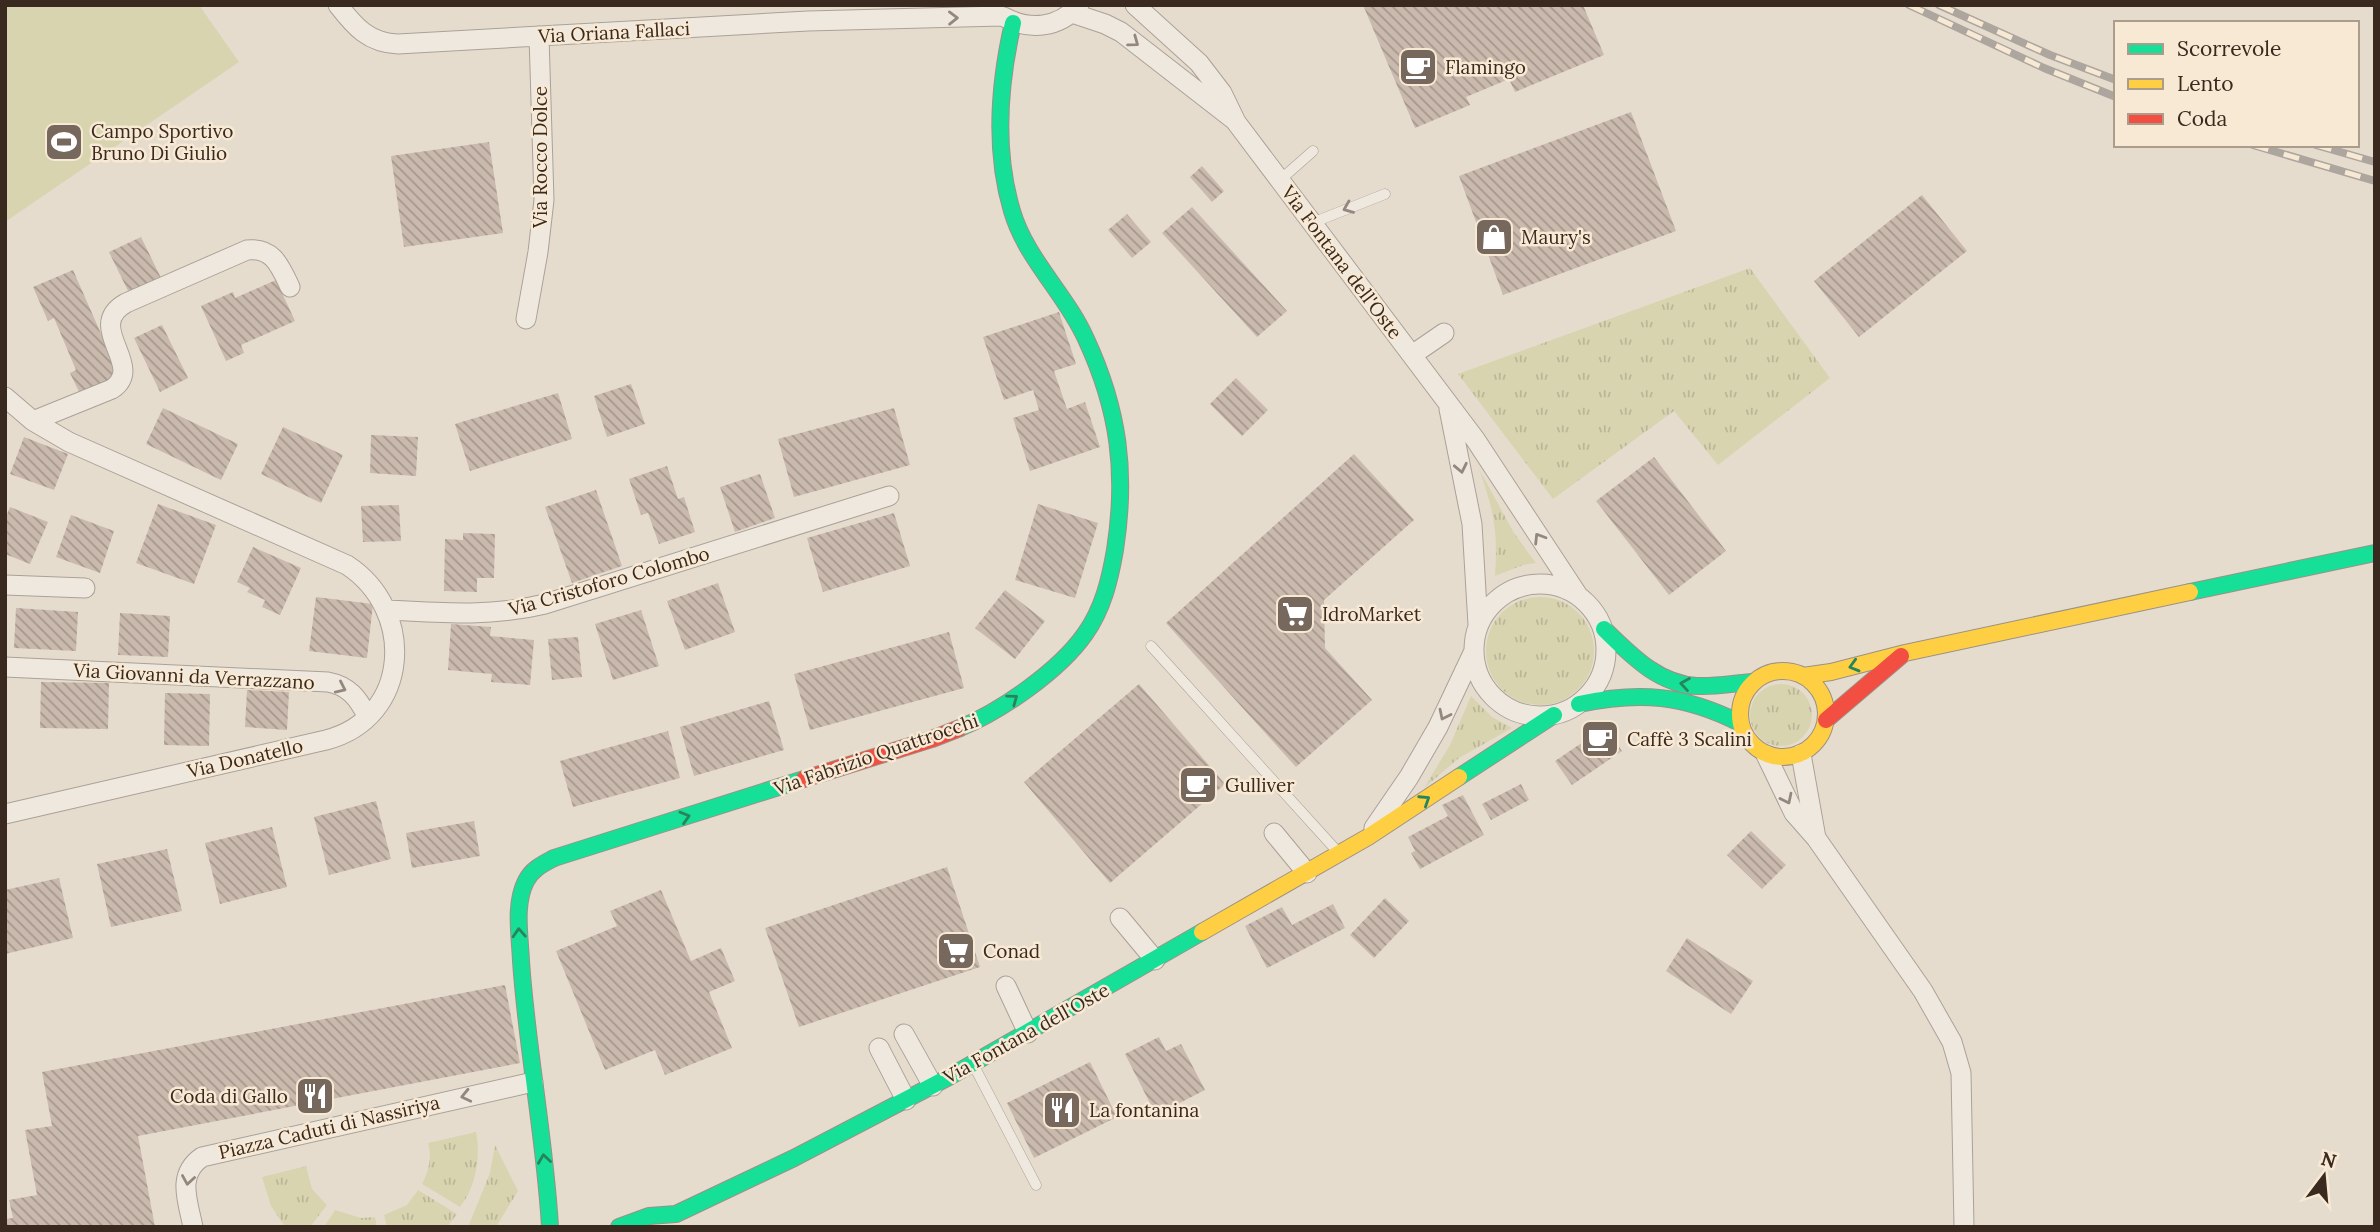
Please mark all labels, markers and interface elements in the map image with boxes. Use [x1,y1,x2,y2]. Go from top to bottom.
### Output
one-way arrow [947,11,958,26]
street label: Via Oriana Fallaci [536,16,691,48]
legend [2114,21,2359,147]
one-way arrow [1126,34,1139,46]
text: Scorrevole [2177,35,2281,62]
cafe icon: Flamingo [1397,46,1439,88]
place label: Flamingo [1445,55,1526,79]
text: Lento [2177,70,2234,97]
street label: Via Rocco Dolce [528,86,552,229]
text: Coda [2177,105,2228,132]
place label: Campo Sportivo Bruno Di Giulio [91,119,233,165]
sports icon: Campo Sportivo Bruno Di Giulio [43,121,85,163]
street label: Via Fontana dell'Oste [1276,180,1408,343]
one-way arrow [1343,200,1355,214]
shop icon: Maury's [1473,216,1515,258]
place label: Maury's [1521,225,1591,249]
one-way arrow [1453,462,1468,474]
one-way arrow [1534,532,1547,545]
street label: Via Cristoforo Colombo [505,541,712,621]
supermarket icon: IdroMarket [1274,593,1316,635]
place label: IdroMarket [1322,602,1422,626]
one-way arrow [1849,657,1861,672]
street label: Via Giovanni da Verrazzano [72,658,315,694]
one-way arrow [1679,677,1691,692]
one-way arrow [334,680,346,694]
one-way arrow [1005,695,1018,707]
street label: Via Fabrizio Quattrocchi [770,708,981,801]
one-way arrow [1439,708,1453,720]
cafe icon: Caffè 3 Scalini [1579,718,1621,760]
place label: Caffè 3 Scalini [1627,727,1752,751]
street label: Via Donatello [184,733,305,783]
cafe icon: Gulliver [1177,764,1219,806]
place label: Gulliver [1225,773,1295,797]
one-way arrow [1779,792,1793,804]
one-way arrow [1418,795,1431,808]
one-way arrow [679,810,691,825]
one-way arrow [512,927,527,938]
supermarket icon: Conad [935,930,977,972]
place label: Conad [983,939,1040,963]
street label: Via Fontana dell'Oste [938,977,1113,1089]
restaurant icon: Coda di Gallo [294,1075,336,1117]
place label: Coda di Gallo [170,1084,288,1108]
one-way arrow [460,1088,472,1103]
restaurant icon: La fontanina [1041,1089,1083,1131]
street label: Piazza Caduti di Nassiriya [216,1090,442,1164]
place label: La fontanina [1089,1098,1200,1122]
north arrow [2289,1141,2359,1211]
text: N [2318,1146,2339,1173]
one-way arrow [536,1153,551,1165]
one-way arrow [180,1174,195,1186]

